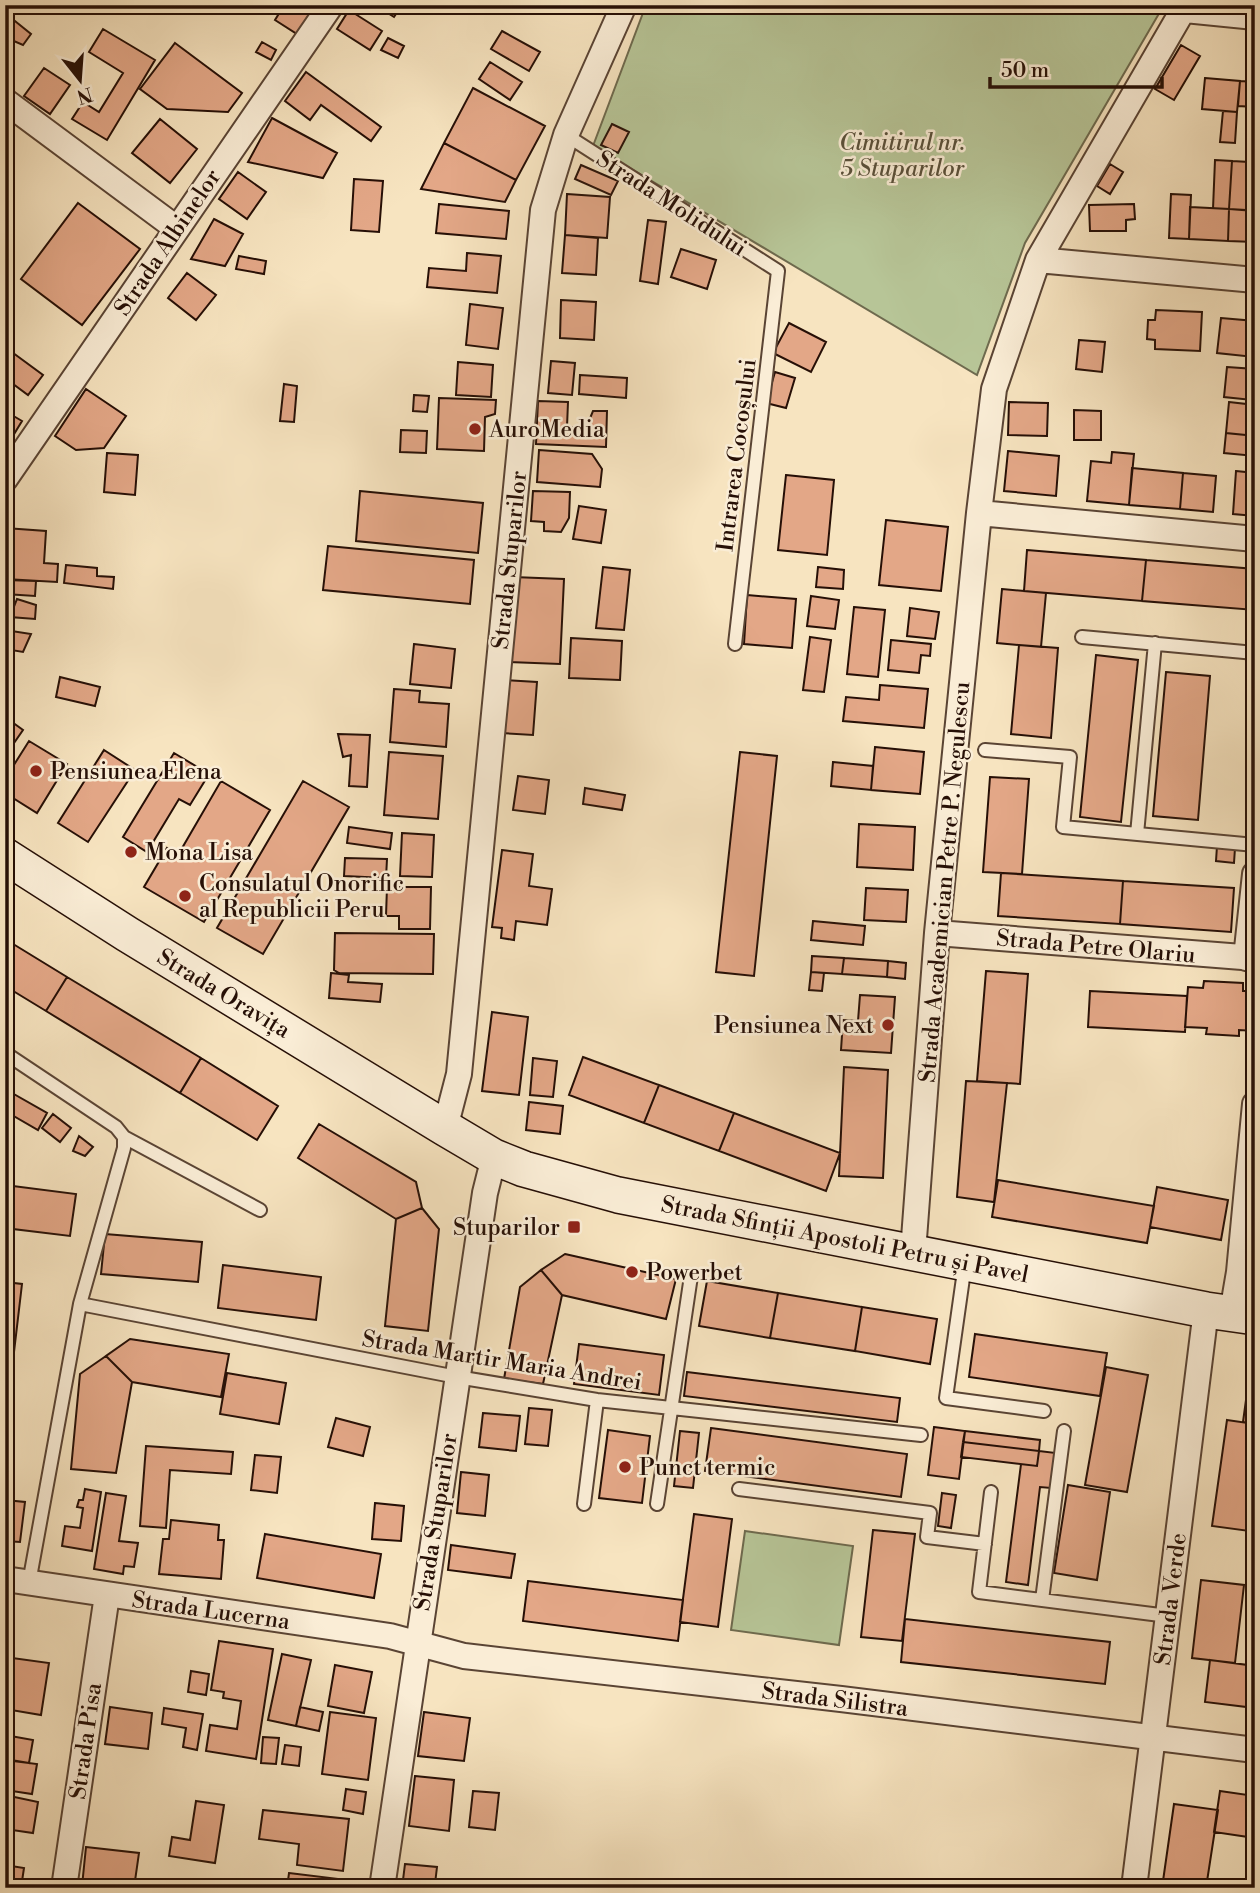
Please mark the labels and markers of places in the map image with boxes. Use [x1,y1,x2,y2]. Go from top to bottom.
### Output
place label: AuroMedia [488,416,605,444]
marker: AuroMedia [467,421,483,437]
place label: Pensiunea Elena [50,758,222,786]
marker: Pensiunea Elena [28,763,44,779]
place label: Mona Lisa [145,839,253,867]
marker: Mona Lisa [123,844,139,860]
place label: Consulatul Onorific al Republicii Peru [199,870,404,924]
marker: Consulatul Onorific al Republicii Peru [177,888,193,904]
place label: Pensiunea Next [714,1012,874,1040]
marker: Pensiunea Next [880,1017,896,1033]
place label: Stuparilor [453,1214,560,1242]
marker: Stuparilor [566,1219,582,1235]
place label: Powerbet [646,1259,743,1287]
marker: Powerbet [624,1264,640,1280]
place label: Punct termic [639,1454,776,1482]
marker: Punct termic [617,1459,633,1475]

